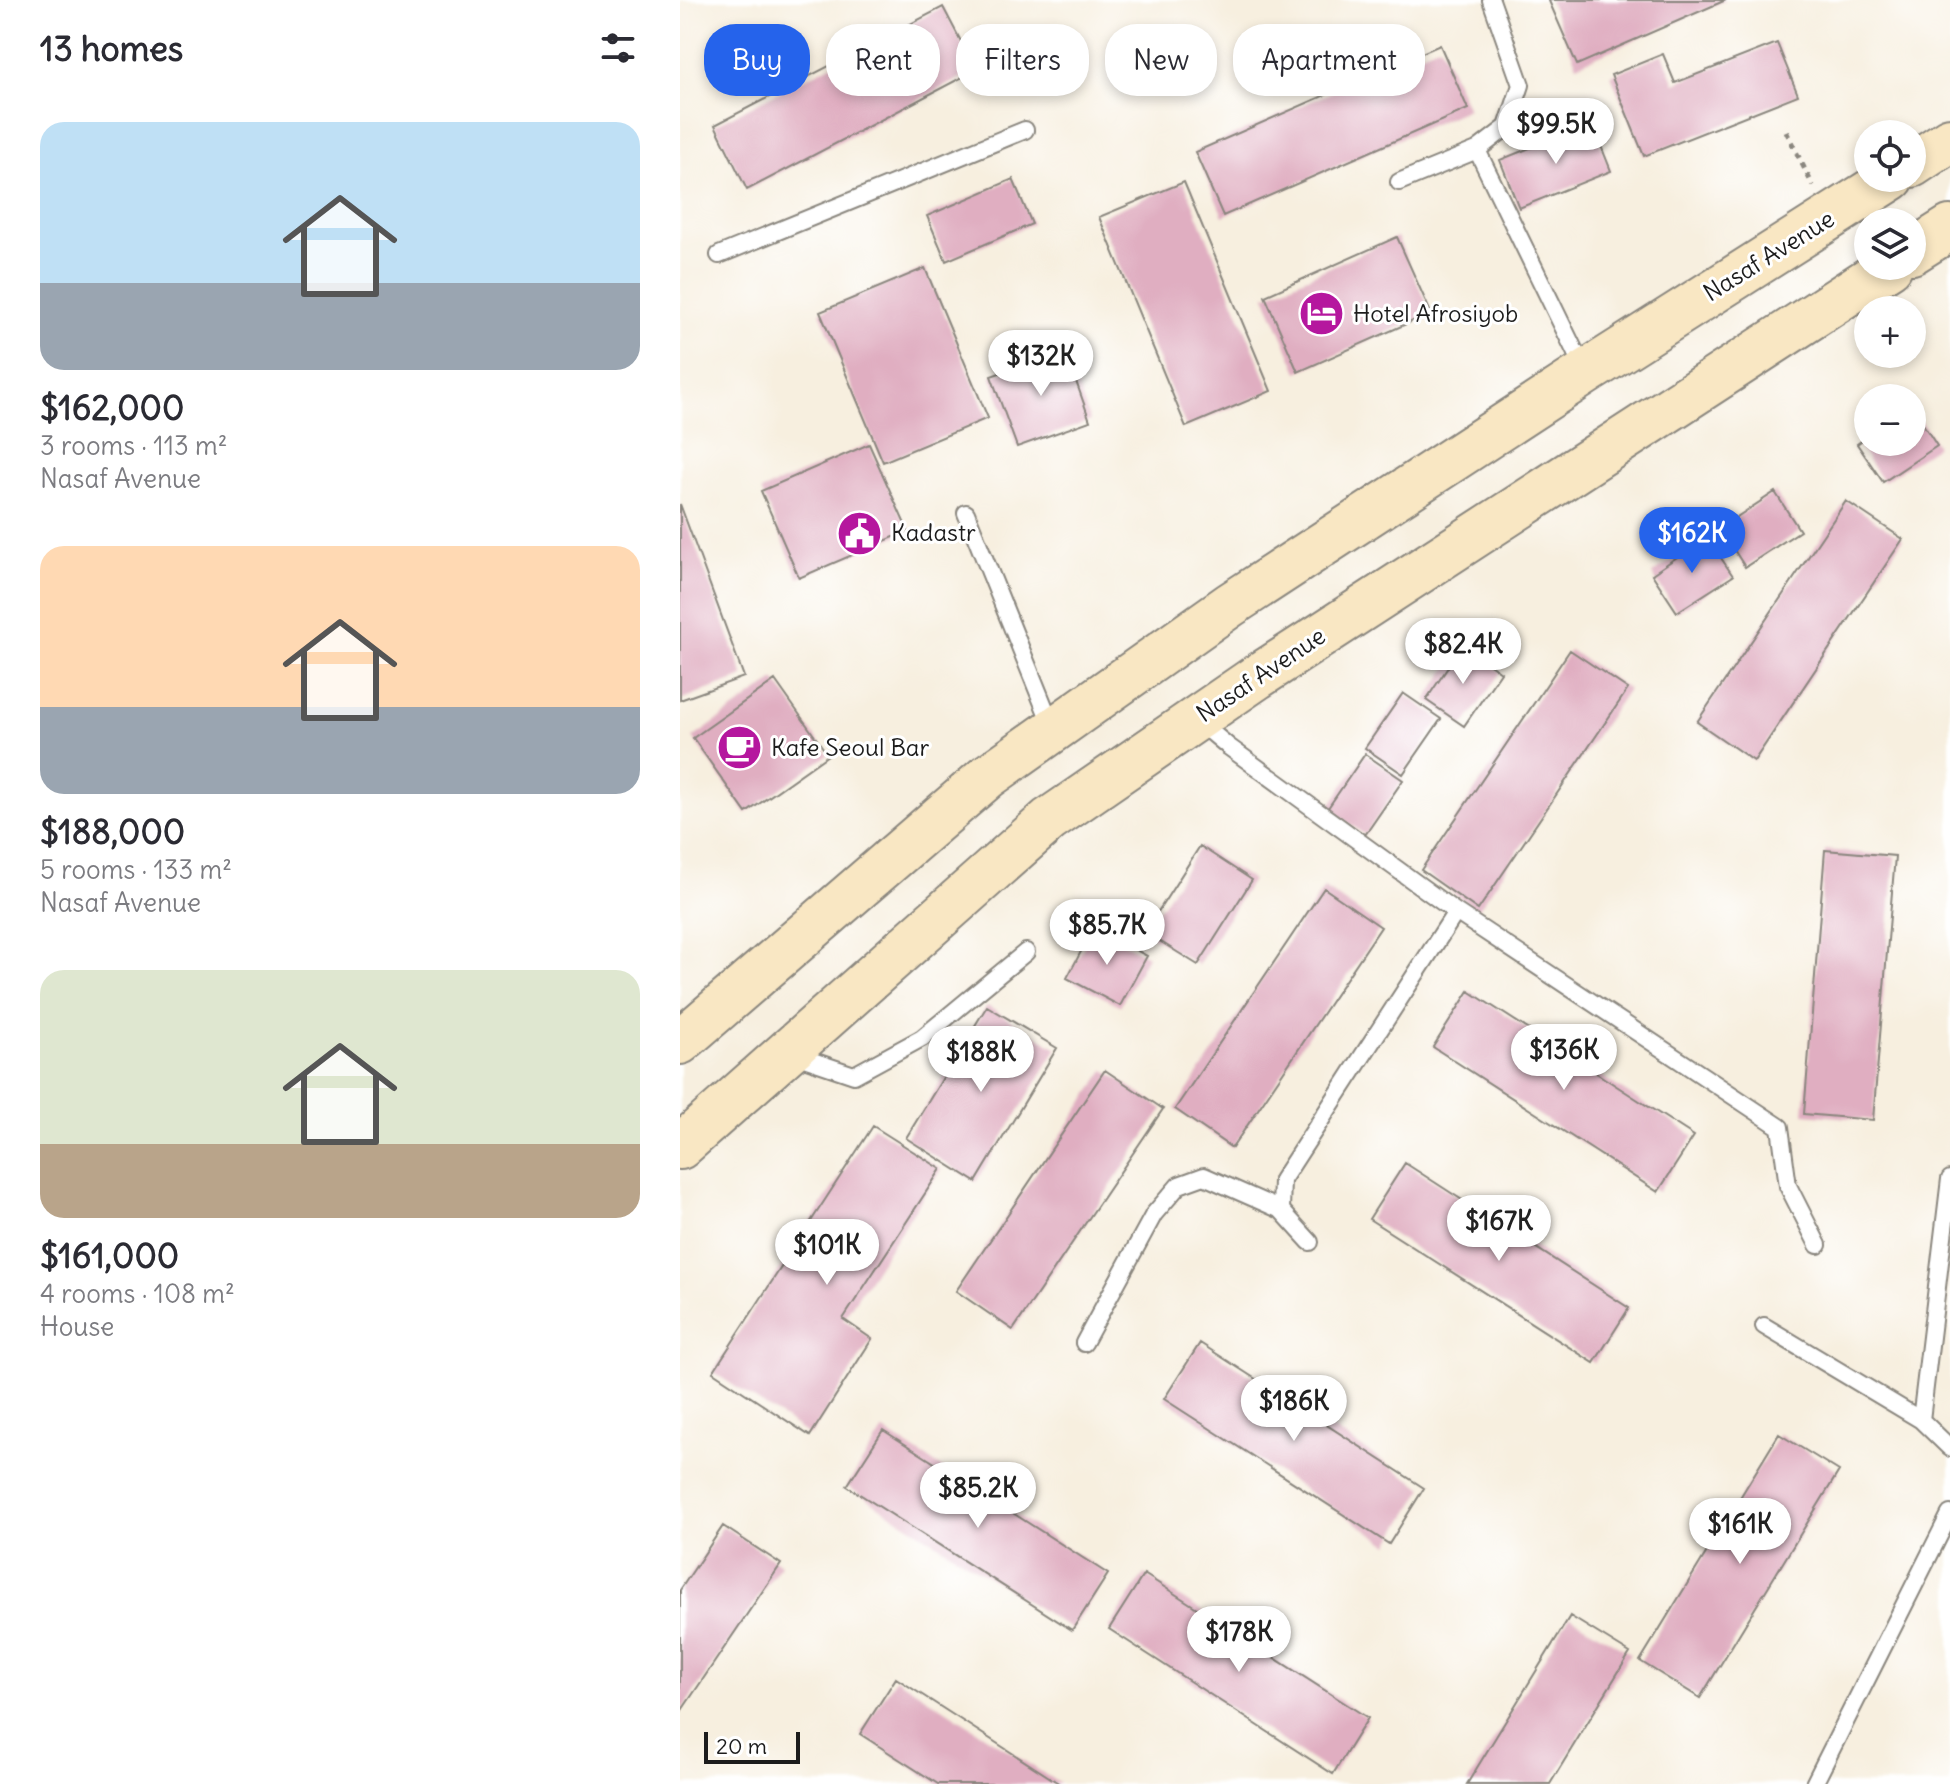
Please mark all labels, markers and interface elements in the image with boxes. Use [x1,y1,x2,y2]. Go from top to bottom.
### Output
chip: Buy [704,24,810,96]
chip: Rent [826,24,940,96]
chip: Filters [956,24,1089,96]
chip: New [1105,24,1217,96]
chip: Apartment [1233,24,1425,96]
icon: filters [596,26,640,70]
text: 13 homes [40,27,183,70]
pin: $99.5K [1491,98,1621,166]
text: $99.5K [1516,107,1596,140]
map controls [1854,120,1926,456]
button: locate [1854,120,1926,192]
icon: home [268,174,412,318]
street label: Nasaf Avenue [1697,203,1839,307]
button: layers [1854,208,1926,280]
hotel icon: Hotel Afrosiyob [1298,290,1346,338]
button: + [1854,296,1926,368]
place label: Hotel Afrosiyob [1353,298,1518,328]
pin: $132K [985,330,1097,398]
text: $132K [1006,339,1076,372]
button: − [1854,384,1926,456]
text: $162,000 [40,386,184,429]
text: 3 rooms · 113 m² [40,429,227,462]
text: Nasaf Avenue [40,462,201,495]
pin: $162K [1636,507,1748,575]
public building icon: Kadastr [836,509,884,557]
text: $162K [1657,516,1727,549]
place label: Kadastr [891,517,976,547]
icon: home [268,598,412,742]
pin: $82.4K [1398,618,1528,686]
street label: Nasaf Avenue [1190,620,1330,728]
text: $82.4K [1423,627,1503,660]
cafe icon: Kafe Seoul Bar [716,724,764,772]
place label: Kafe Seoul Bar [771,732,930,762]
text: $188,000 [40,810,185,853]
text: 5 rooms · 133 m² [40,853,232,886]
text: Nasaf Avenue [40,886,201,919]
pin: $85.7K [1042,899,1172,967]
text: $85.7K [1068,908,1146,941]
icon: home [268,1022,412,1166]
pin: $136K [1508,1024,1620,1092]
pin: $188K [925,1026,1037,1094]
text: $136K [1529,1033,1599,1066]
text: $188K [946,1035,1016,1068]
pin: $167K [1443,1195,1555,1263]
text: $167K [1465,1204,1533,1237]
pin: $101K [771,1219,883,1287]
text: $101K [793,1228,861,1261]
text: $161,000 [40,1234,179,1277]
text: 4 rooms · 108 m² [40,1277,235,1310]
text: House [40,1310,114,1343]
pin: $186K [1238,1375,1350,1443]
text: $186K [1259,1384,1329,1417]
pin: $85.2K [913,1462,1043,1530]
text: $85.2K [938,1471,1018,1504]
pin: $161K [1684,1498,1796,1566]
text: $161K [1707,1507,1773,1540]
pin: $178K [1183,1606,1295,1674]
text: $178K [1205,1615,1273,1648]
scale bar [704,1728,800,1764]
text: 20 m [716,1732,767,1760]

